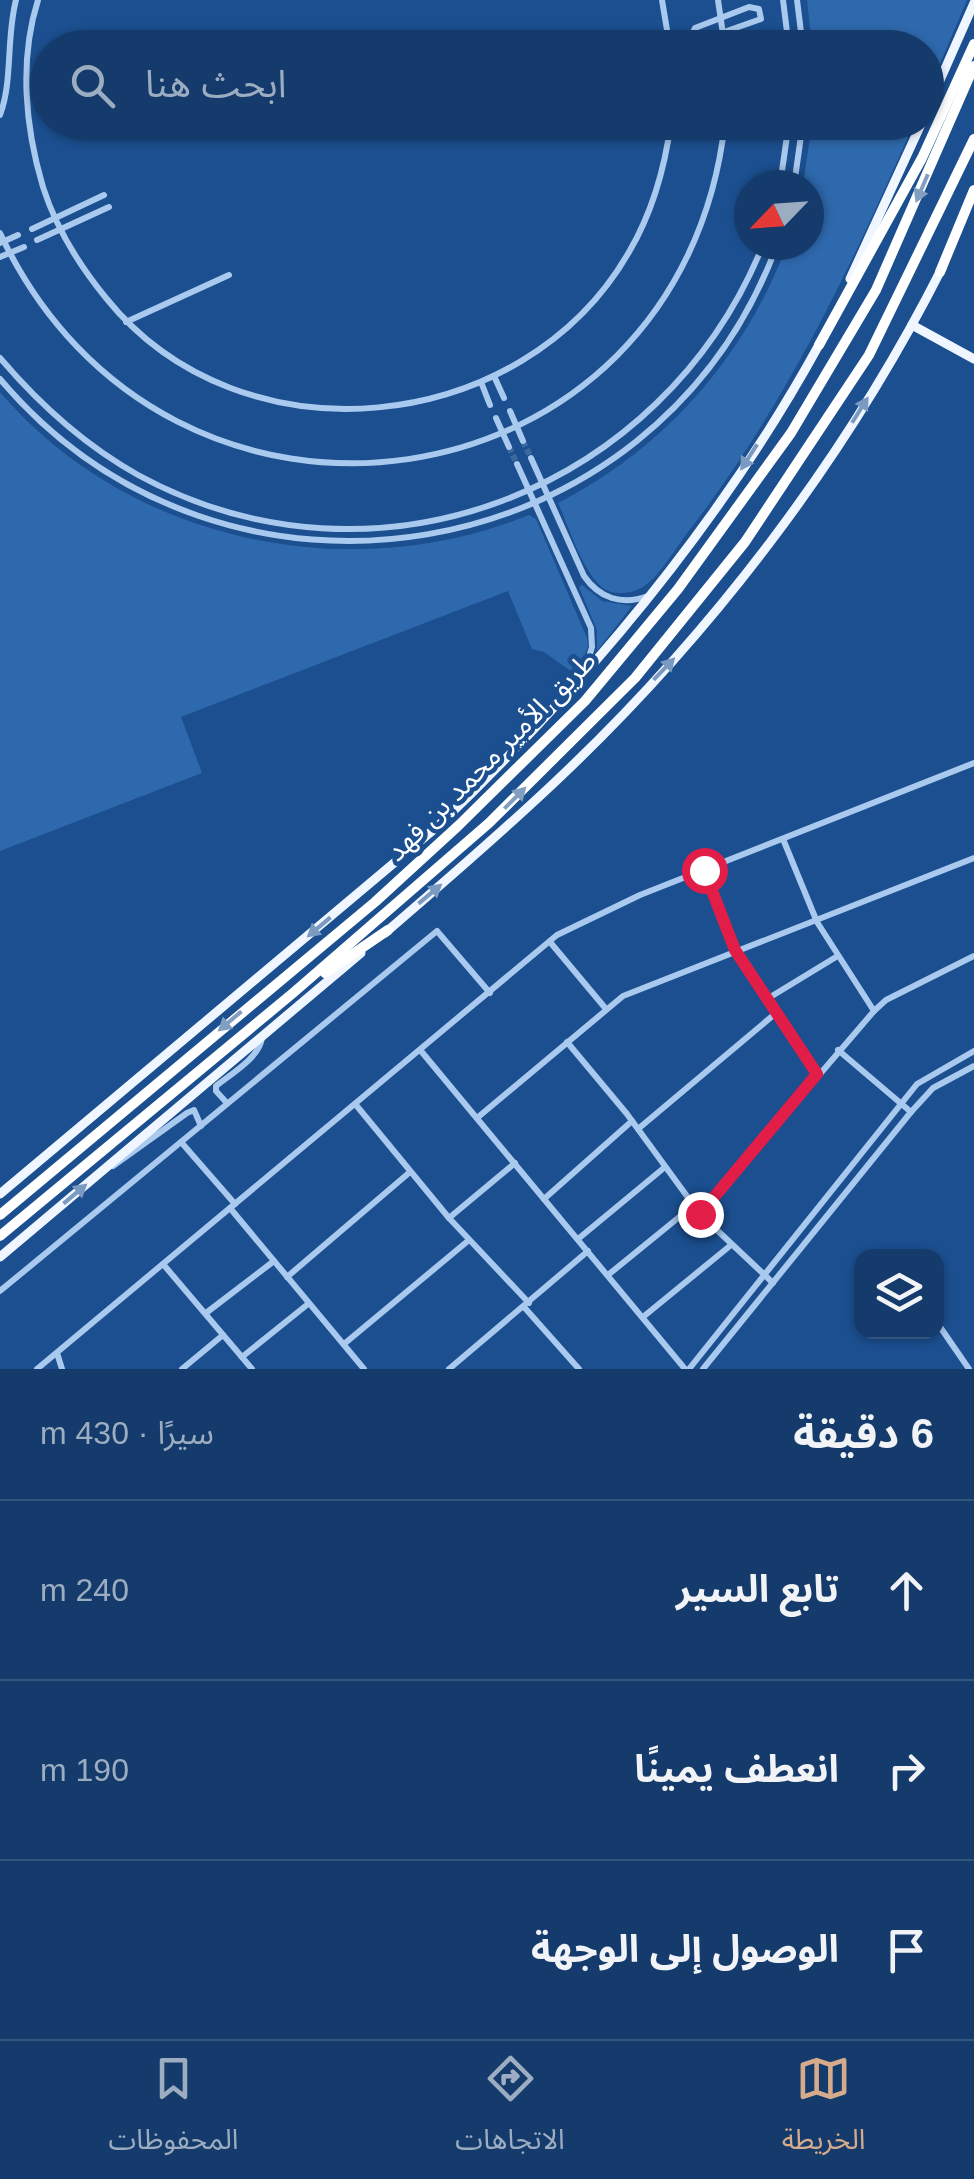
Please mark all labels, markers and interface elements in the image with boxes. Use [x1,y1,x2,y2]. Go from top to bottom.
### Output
search box [30,30,944,140]
icon: search [65,58,120,113]
text: ابحث هنا [145,63,286,105]
north arrow [734,170,824,260]
one-way arrow [914,173,930,203]
one-way arrow [850,396,868,424]
one-way arrow [741,444,759,471]
street label: طريق الأمير محمد بن فهد [380,645,604,869]
one-way arrow [652,657,675,681]
one-way arrow [503,786,527,810]
route start [682,848,728,894]
one-way arrow [417,884,442,906]
one-way arrow [307,916,332,938]
one-way arrow [217,1010,242,1031]
one-way arrow [62,1184,87,1206]
route end [678,1192,724,1238]
map controls [854,1249,944,1339]
button: layers [854,1249,944,1339]
text: 6 دقيقة [793,1410,934,1457]
text: سيرًا · 430 m [40,1415,214,1451]
icon: ahead [879,1563,934,1618]
text: تابع السير [676,1568,839,1610]
text: 240 m [40,1572,129,1608]
icon: right [879,1743,934,1798]
text: انعطف يمينًا [634,1748,839,1790]
text: 190 m [40,1752,129,1788]
icon: arrive [879,1923,934,1978]
text: الوصول إلى الوجهة [531,1928,839,1970]
tab: المحفوظات [108,2051,238,2170]
tab: الاتجاهات [455,2051,565,2170]
tab: الخريطة [782,2051,866,2170]

